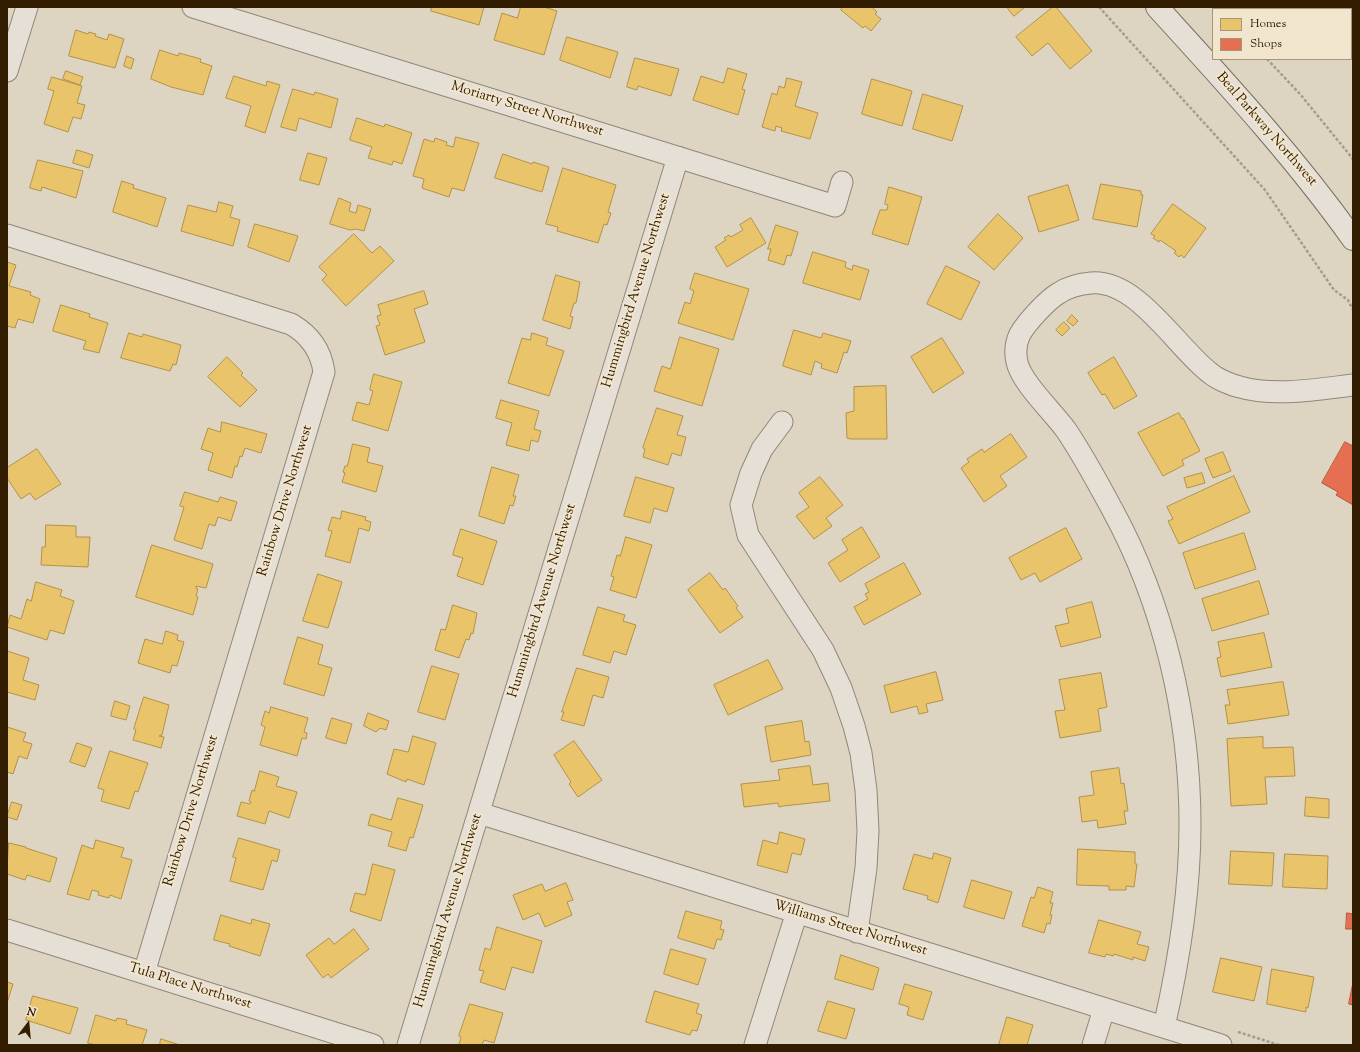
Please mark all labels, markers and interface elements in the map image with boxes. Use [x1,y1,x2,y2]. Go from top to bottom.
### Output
legend [1212,8,1352,60]
text: Homes [1250,15,1286,33]
text: Shops [1250,35,1282,53]
street label: Beal Parkway Northwest [1212,70,1320,190]
street label: Moriarty Street Northwest [449,79,605,141]
street label: Hummingbird Avenue Northwest [599,192,675,390]
street label: Rainbow Drive Northwest [255,423,317,579]
street label: Hummingbird Avenue Northwest [505,502,581,700]
street label: Rainbow Drive Northwest [161,733,223,889]
street label: Hummingbird Avenue Northwest [411,812,487,1010]
street label: Williams Street Northwest [771,898,929,960]
street label: Tula Place Northwest [127,960,253,1014]
north arrow [8,1004,48,1044]
text: N [25,1004,38,1021]

